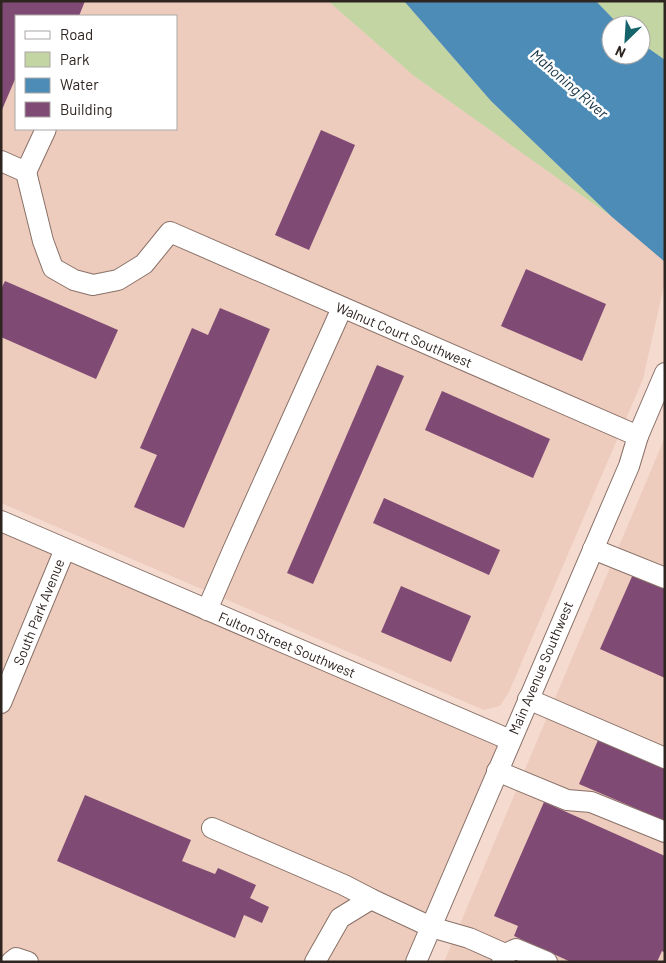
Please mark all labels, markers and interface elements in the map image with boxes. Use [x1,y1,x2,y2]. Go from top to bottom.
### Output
legend [15,15,178,130]
north arrow [601,15,651,65]
text: Road [60,25,93,43]
text: N [612,43,628,62]
water label: Mahoning River [527,45,612,122]
text: Park [60,50,90,68]
text: Water [60,75,99,93]
text: Building [60,100,113,118]
street label: Walnut Court Southwest [333,298,475,371]
street label: South Park Avenue [9,556,68,668]
street label: Main Avenue Southwest [505,599,576,737]
street label: Fulton Street Southwest [216,608,358,681]

